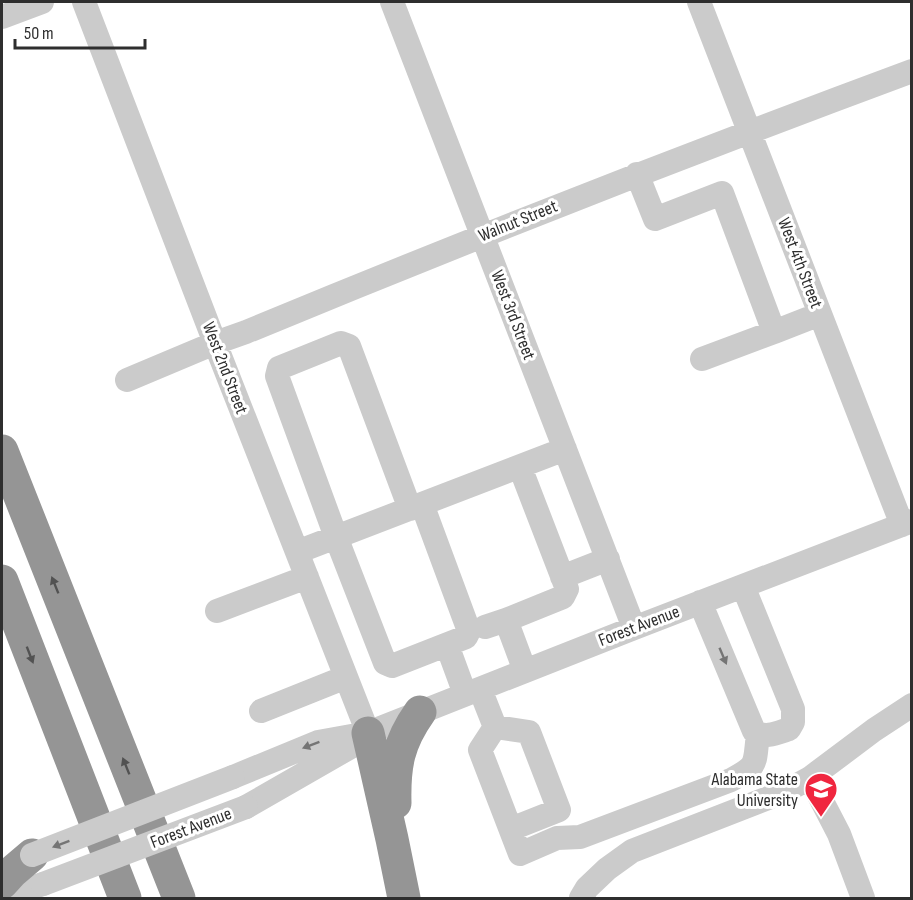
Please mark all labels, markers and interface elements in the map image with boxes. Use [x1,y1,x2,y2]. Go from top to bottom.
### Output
scale bar [15,12,146,50]
text: 50 m [24,23,54,44]
street label: Walnut Street [476,196,561,246]
street label: West 4th Street [773,215,827,312]
street label: West 3rd Street [486,267,540,363]
street label: West 2nd Street [198,319,252,417]
one-way arrow [49,575,59,593]
street label: Forest Avenue [596,601,682,651]
one-way arrow [26,646,36,664]
one-way arrow [718,648,728,666]
one-way arrow [302,741,320,750]
one-way arrow [121,757,130,775]
place label: Alabama State University [710,769,798,811]
school or university icon: Alabama State University [803,771,839,818]
street label: Forest Avenue [148,803,234,853]
one-way arrow [51,840,69,850]

